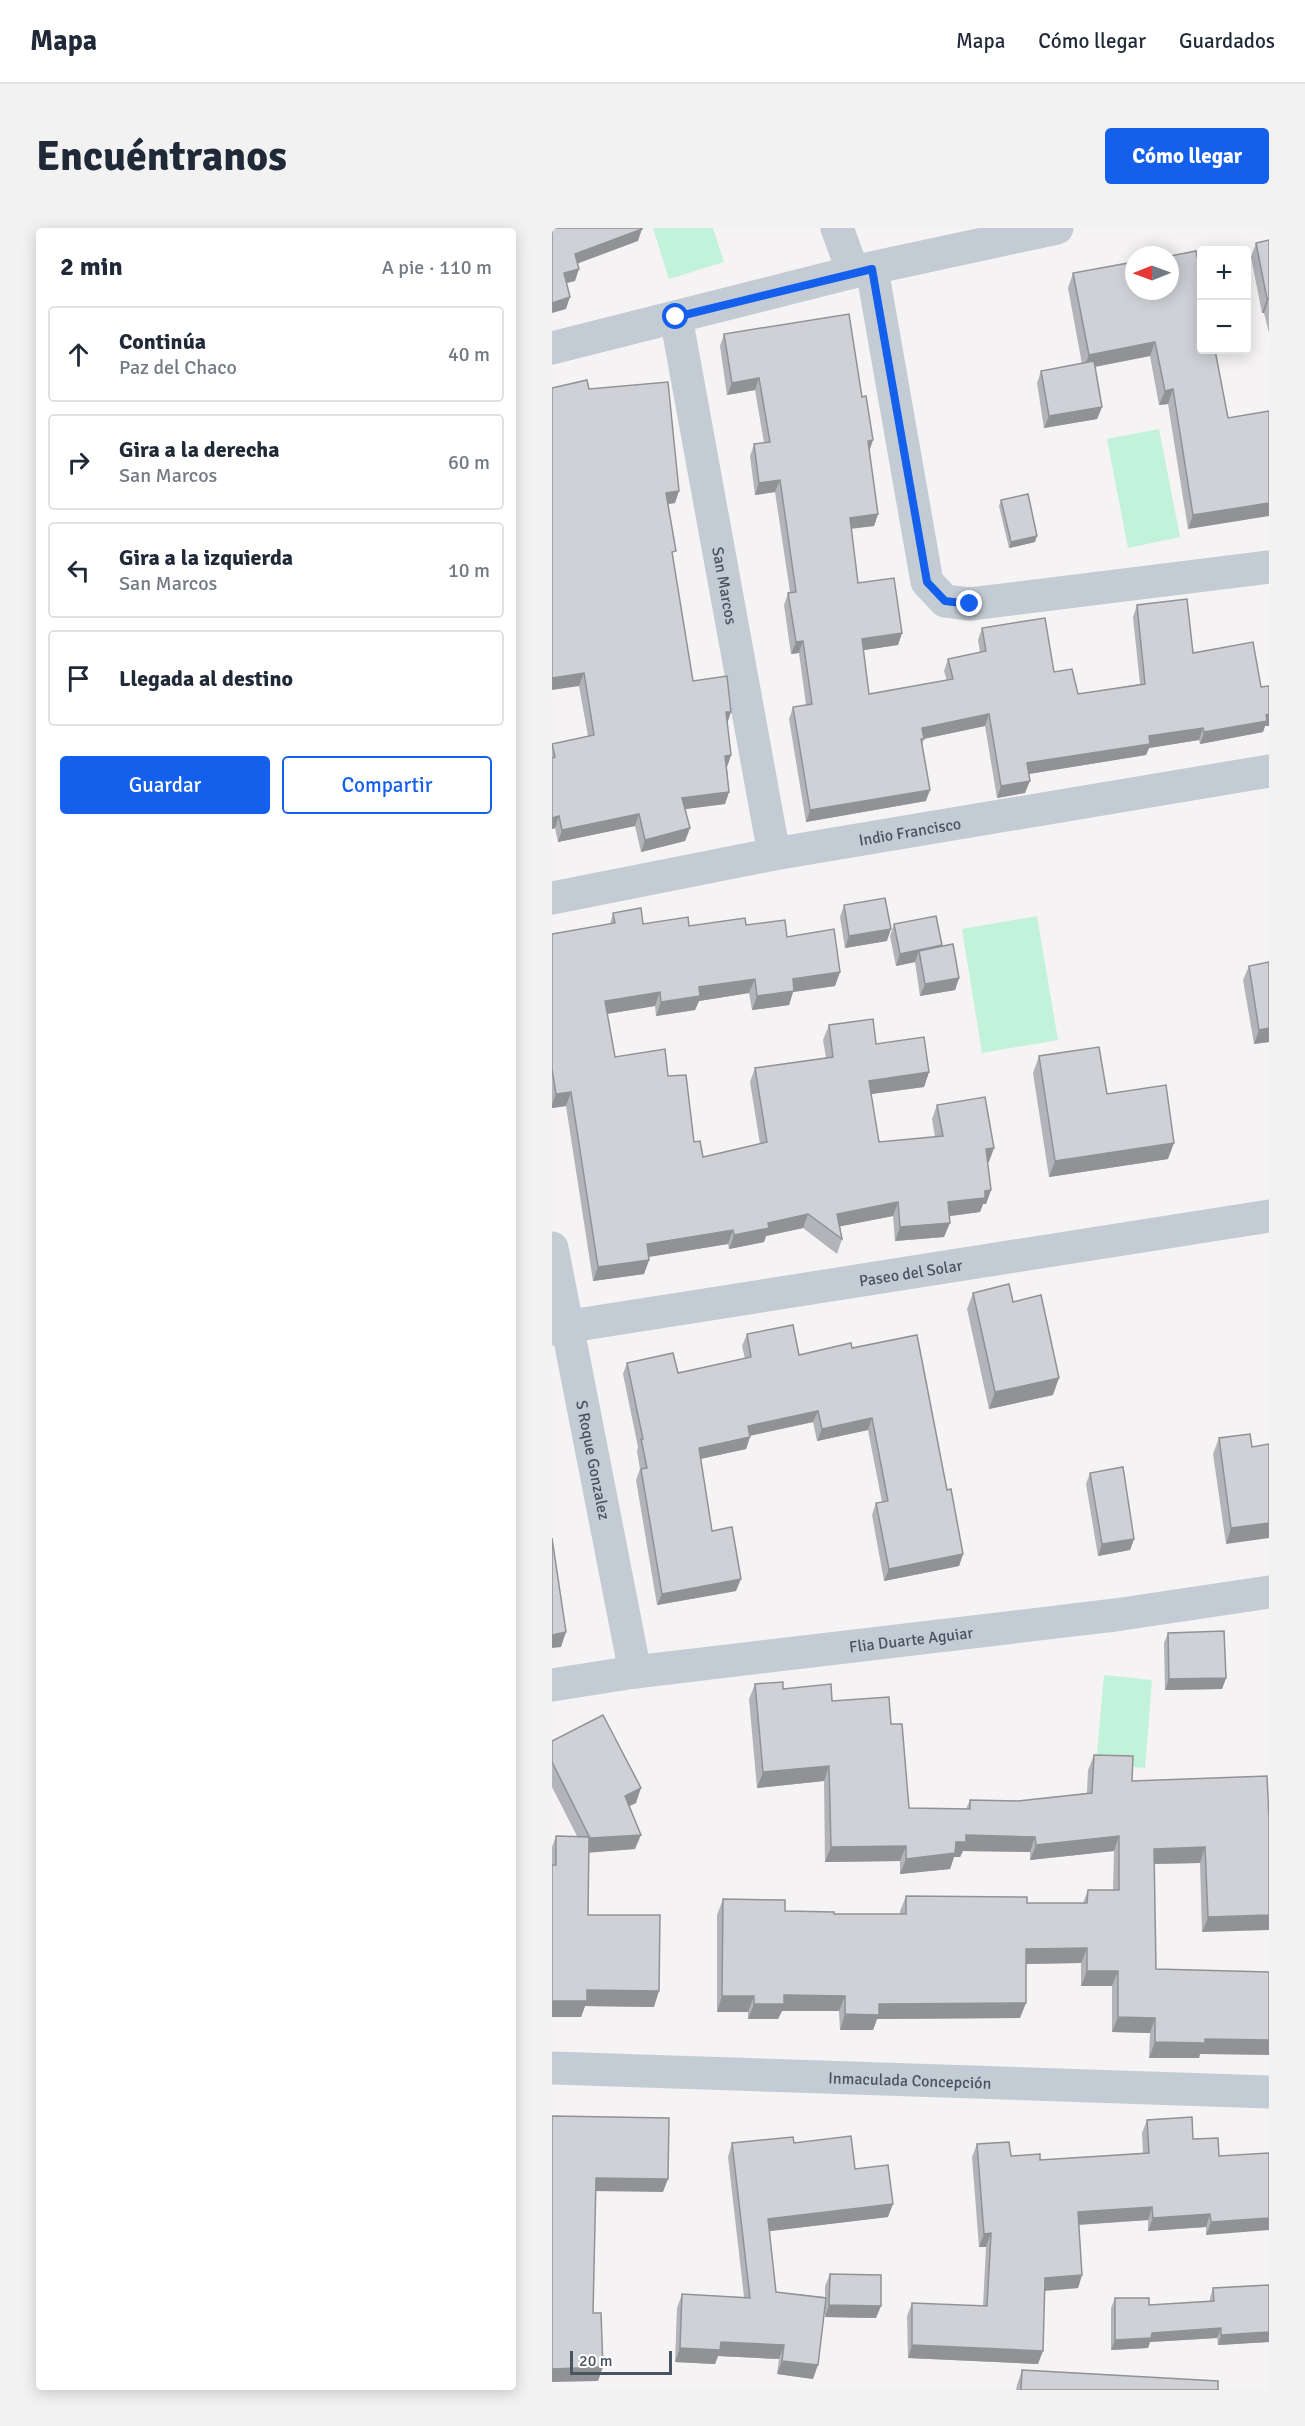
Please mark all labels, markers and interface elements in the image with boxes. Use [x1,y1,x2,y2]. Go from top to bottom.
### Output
text: Mapa [30,24,97,58]
text: Mapa [956,28,1005,54]
text: Cómo llegar [1038,28,1146,54]
text: Guardados [1179,28,1275,54]
button: Cómo llegar [1105,128,1269,184]
text: Encuéntranos [36,131,287,182]
north arrow [1125,246,1179,300]
map controls [1197,246,1251,354]
button: + [1197,246,1251,300]
text: 2 min [60,251,123,283]
text: A pie · 110 m [382,255,492,280]
button: − [1197,300,1251,354]
route start [662,303,688,329]
text: Continúa [119,328,206,355]
icon: ahead [62,338,95,371]
text: 40 m [448,342,490,367]
text: Paz del Chaco [119,355,237,380]
text: Gira a la derecha [119,436,280,463]
icon: right [62,446,95,479]
text: 60 m [448,450,490,475]
text: San Marcos [119,463,217,488]
text: Gira a la izquierda [119,544,293,571]
street label: San Marcos [707,545,741,626]
icon: left [62,554,95,587]
text: 10 m [448,558,490,583]
text: San Marcos [119,571,217,596]
route end [956,590,982,616]
icon: arrive [62,662,95,695]
text: Llegada al destino [119,665,293,692]
button: Guardar [60,756,270,814]
button: Compartir [282,756,492,814]
street label: Indio Francisco [857,814,963,851]
street label: Paseo del Solar [858,1255,964,1291]
street label: S Roque Gonzalez [571,1399,614,1522]
street label: Flia Duarte Aguiar [848,1623,974,1657]
street label: Inmaculada Concepción [828,2068,992,2094]
scale bar [570,2348,672,2376]
text: 20 m [579,2351,613,2371]

